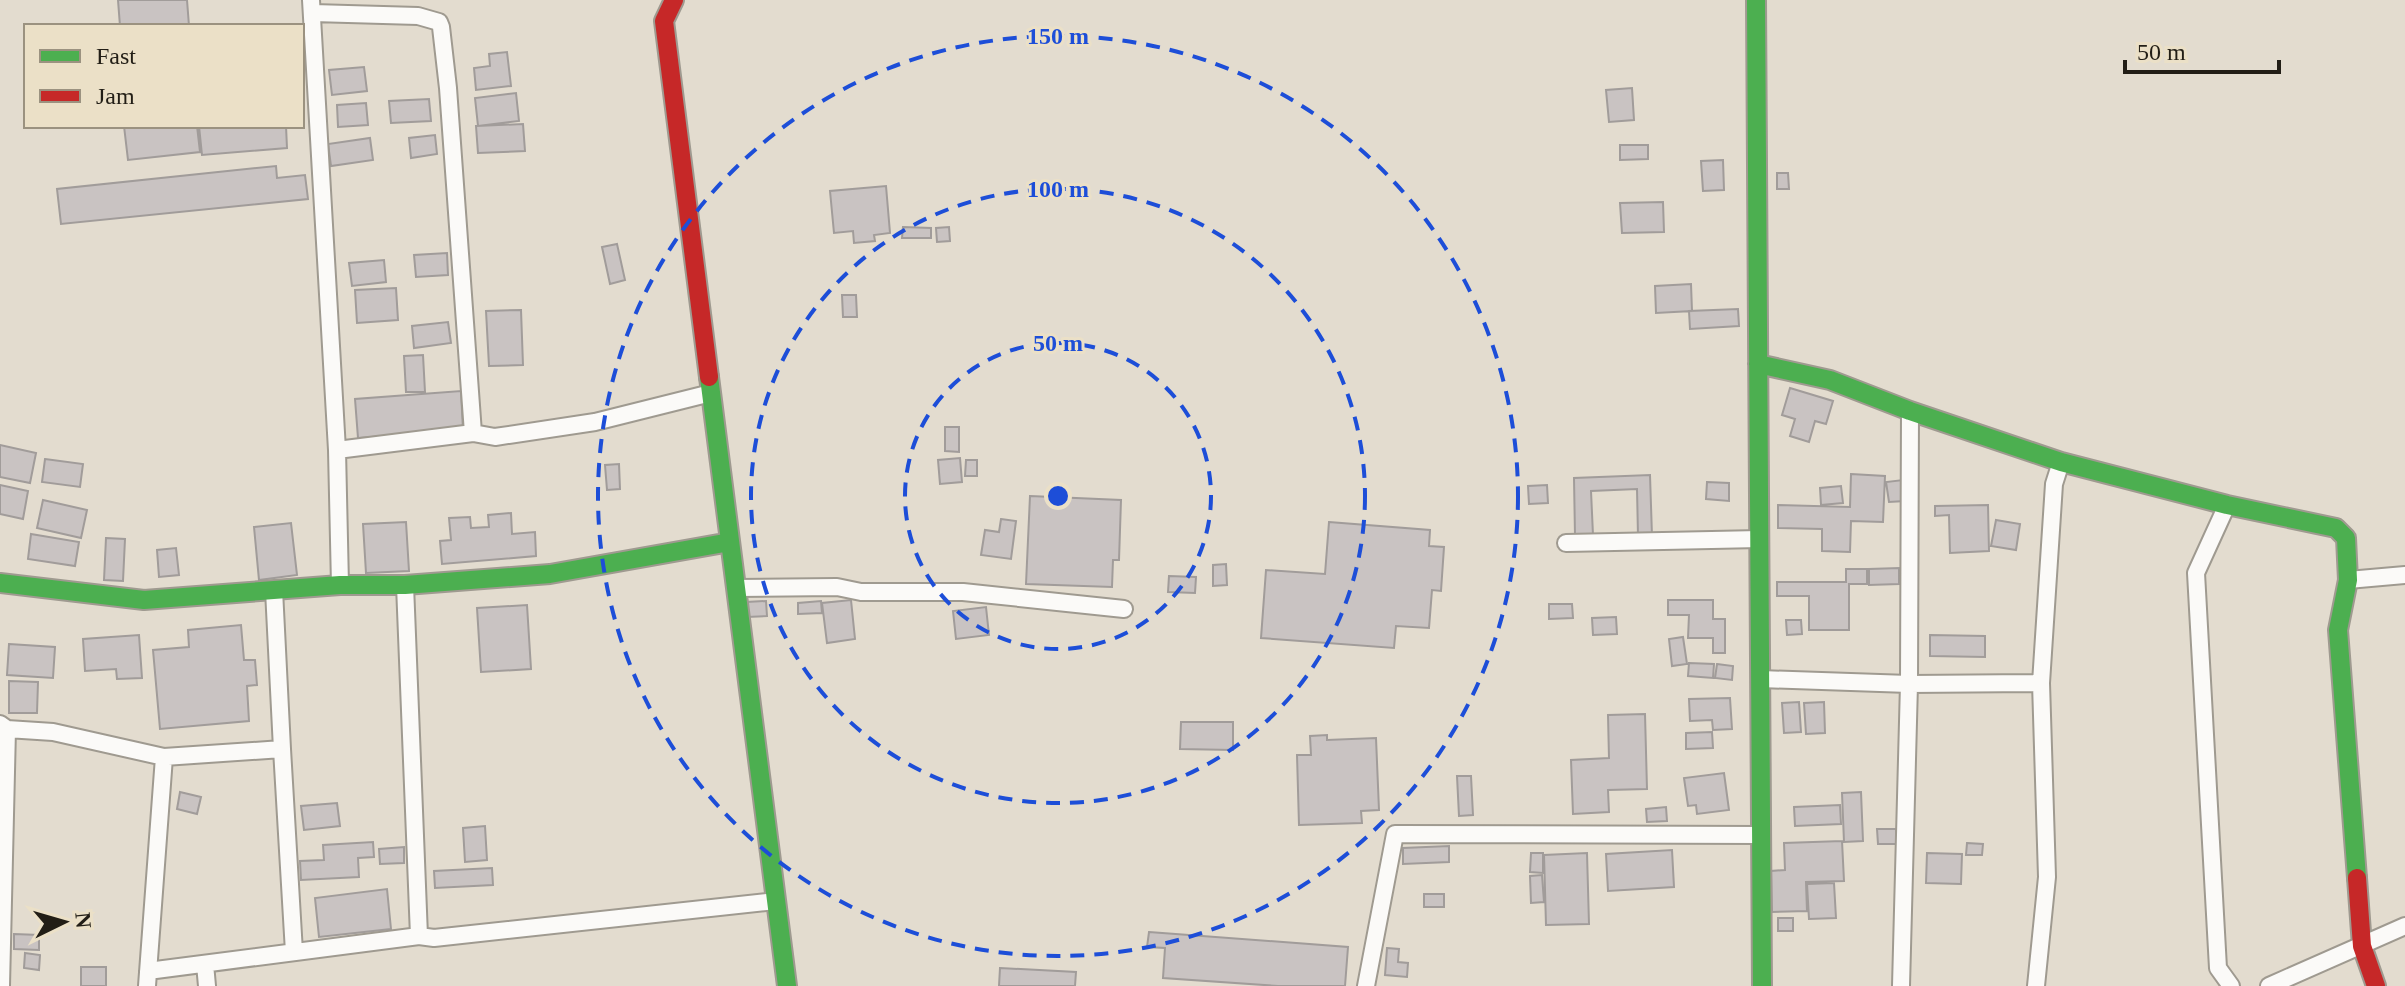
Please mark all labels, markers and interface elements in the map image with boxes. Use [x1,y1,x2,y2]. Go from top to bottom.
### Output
text: 150 m [1027,23,1089,49]
legend [24,24,304,128]
scale bar [2125,24,2279,74]
text: 50 m [2137,39,2186,65]
text: Fast [96,43,136,69]
text: Jam [96,83,135,109]
text: 100 m [1027,176,1089,202]
text: 50 m [1033,330,1083,356]
centre of rings [1044,482,1072,510]
north arrow [24,882,104,962]
text: N [70,911,97,929]

